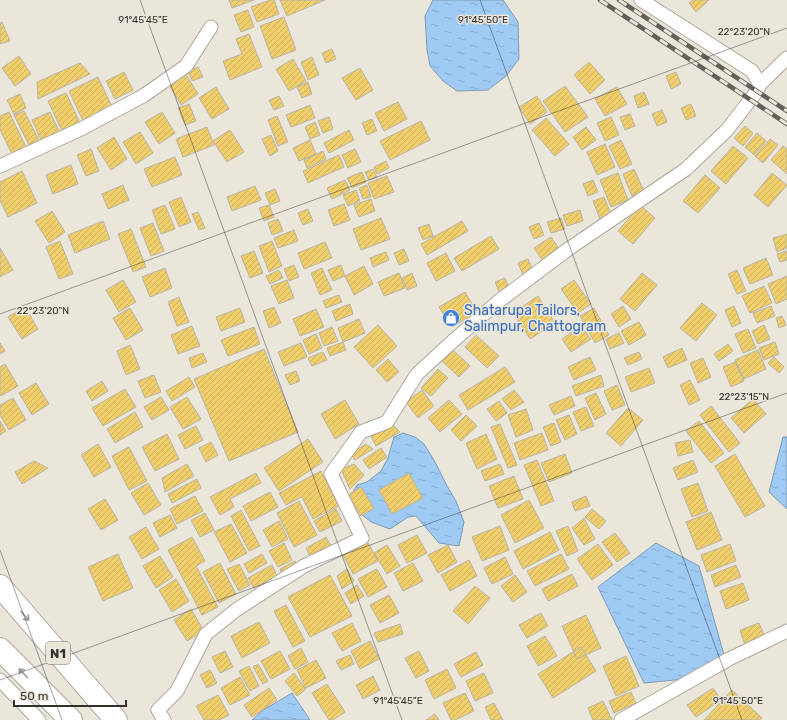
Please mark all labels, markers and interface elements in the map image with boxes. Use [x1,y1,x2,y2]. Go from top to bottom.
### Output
text: 91°45'45"E [118,14,168,26]
text: 91°45'50"E [458,14,508,26]
text: 22°23'20"N [718,26,770,38]
place label: Shatarupa Tailors, Salimpur, Chattogram [464,302,606,335]
text: 22°23'20"N [17,305,69,317]
shop icon: Shatarupa Tailors, Salimpur, Chattogram [441,308,461,328]
text: 22°23'15"N [719,391,769,403]
one-way arrow [21,611,30,621]
road number: N1 [46,642,70,664]
one-way arrow [18,668,28,678]
scale bar [14,682,126,708]
text: 50 m [20,689,48,703]
text: 91°45'45"E [373,695,423,707]
text: 91°45'50"E [713,695,763,707]

